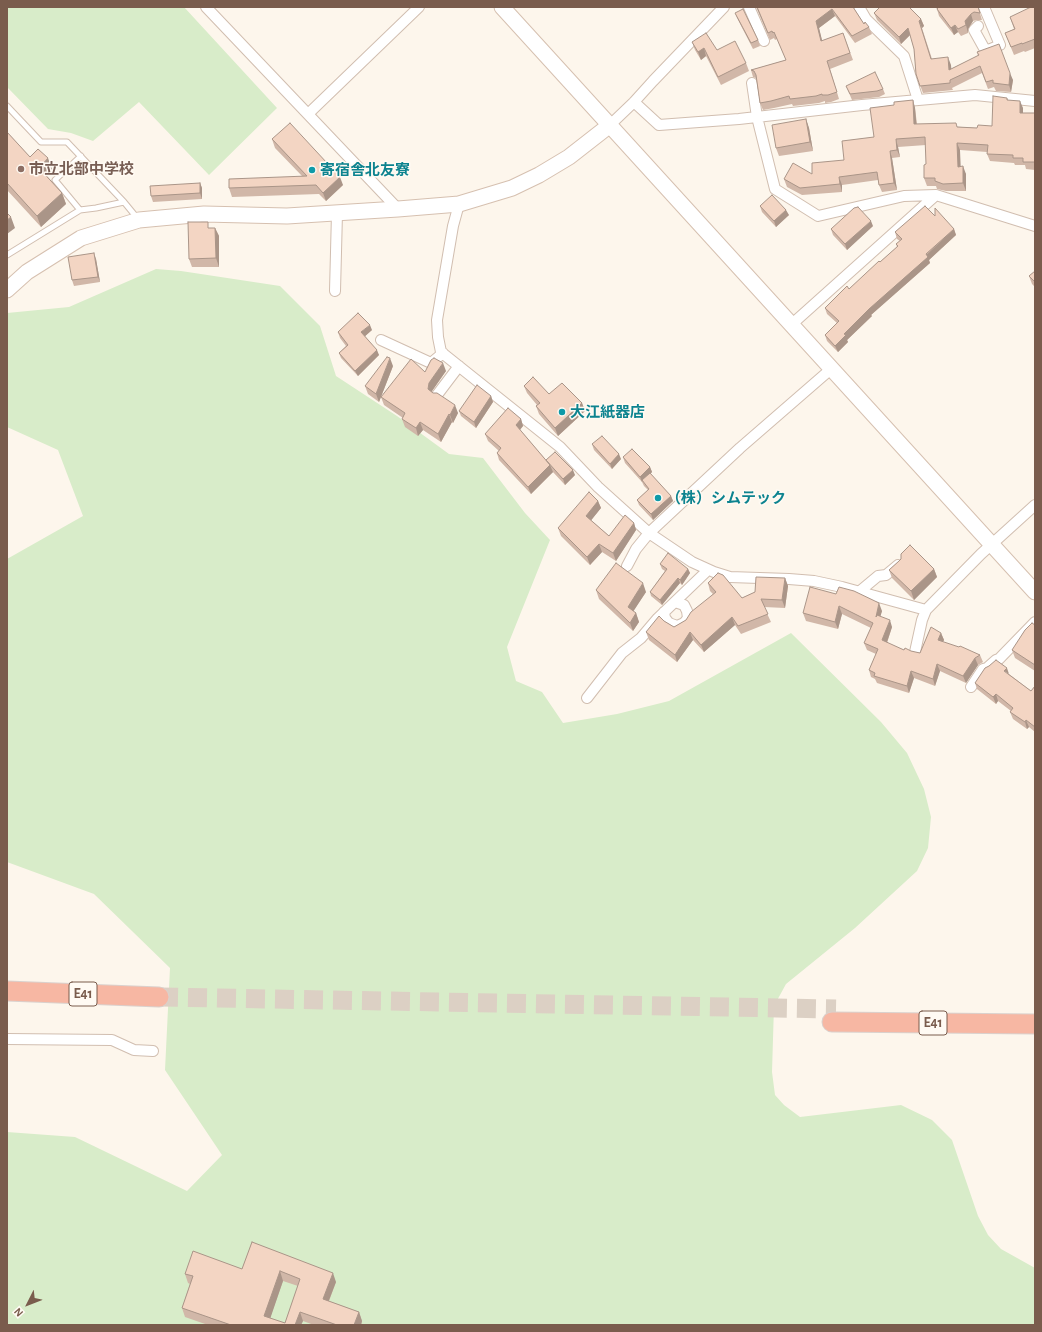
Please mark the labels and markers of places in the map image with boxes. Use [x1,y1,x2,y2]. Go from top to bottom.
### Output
place label: 市立北部中学校 [29,160,134,178]
place label: 寄宿舎北友寮 [320,161,410,179]
marker: 市立北部中学校 [16,164,26,174]
marker: 寄宿舎北友寮 [307,165,317,175]
place label: 大江紙器店 [570,403,645,421]
marker: 大江紙器店 [557,407,567,417]
place label: （株）シムテック [666,489,786,507]
marker: （株）シムテック [653,493,663,503]

